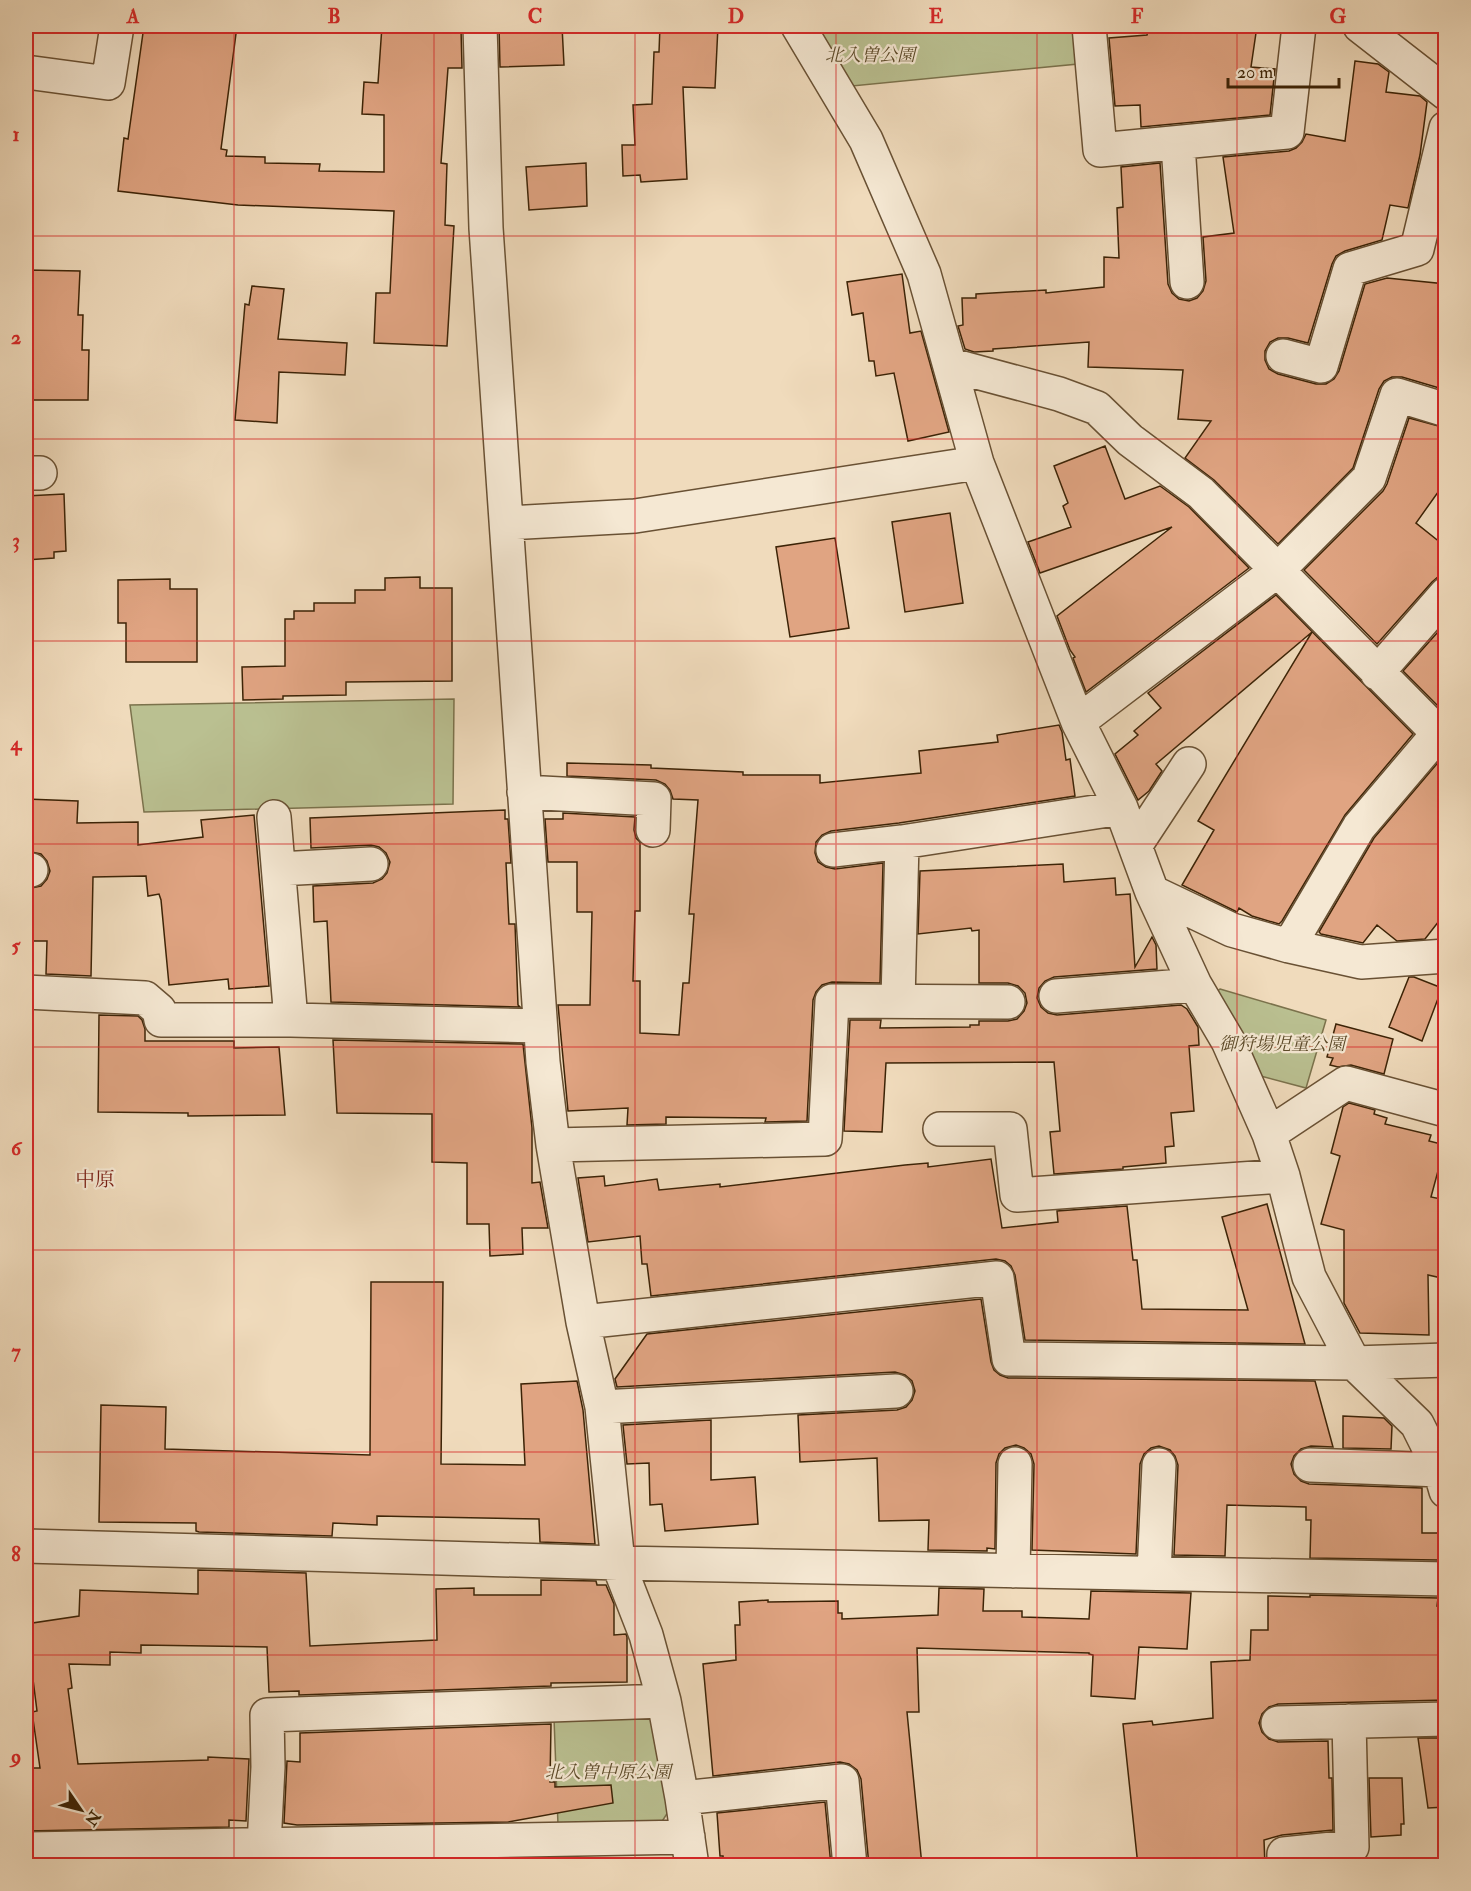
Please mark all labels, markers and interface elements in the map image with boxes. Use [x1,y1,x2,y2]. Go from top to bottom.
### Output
text: A [126,4,140,29]
text: B [327,4,341,29]
text: C [528,4,542,29]
text: D [728,4,744,29]
text: E [929,4,944,29]
text: F [1131,4,1144,29]
text: G [1330,4,1347,29]
park label: 北入曽公園 [825,44,918,67]
scale bar [1228,51,1339,89]
text: 20 m [1237,61,1273,84]
text: 1 [12,122,20,147]
text: 2 [11,325,21,350]
text: 3 [12,528,20,553]
text: 4 [10,731,23,756]
text: 5 [12,933,22,958]
park label: 御狩場児童公園 [1219,1033,1348,1056]
text: 6 [11,1136,23,1161]
district label: 中原 [75,1167,115,1192]
text: 7 [11,1339,21,1364]
text: 8 [11,1542,21,1567]
text: 9 [9,1744,21,1769]
park label: 北入曽中原公園 [545,1761,674,1784]
north arrow [51,1780,111,1840]
text: N [80,1806,105,1830]

